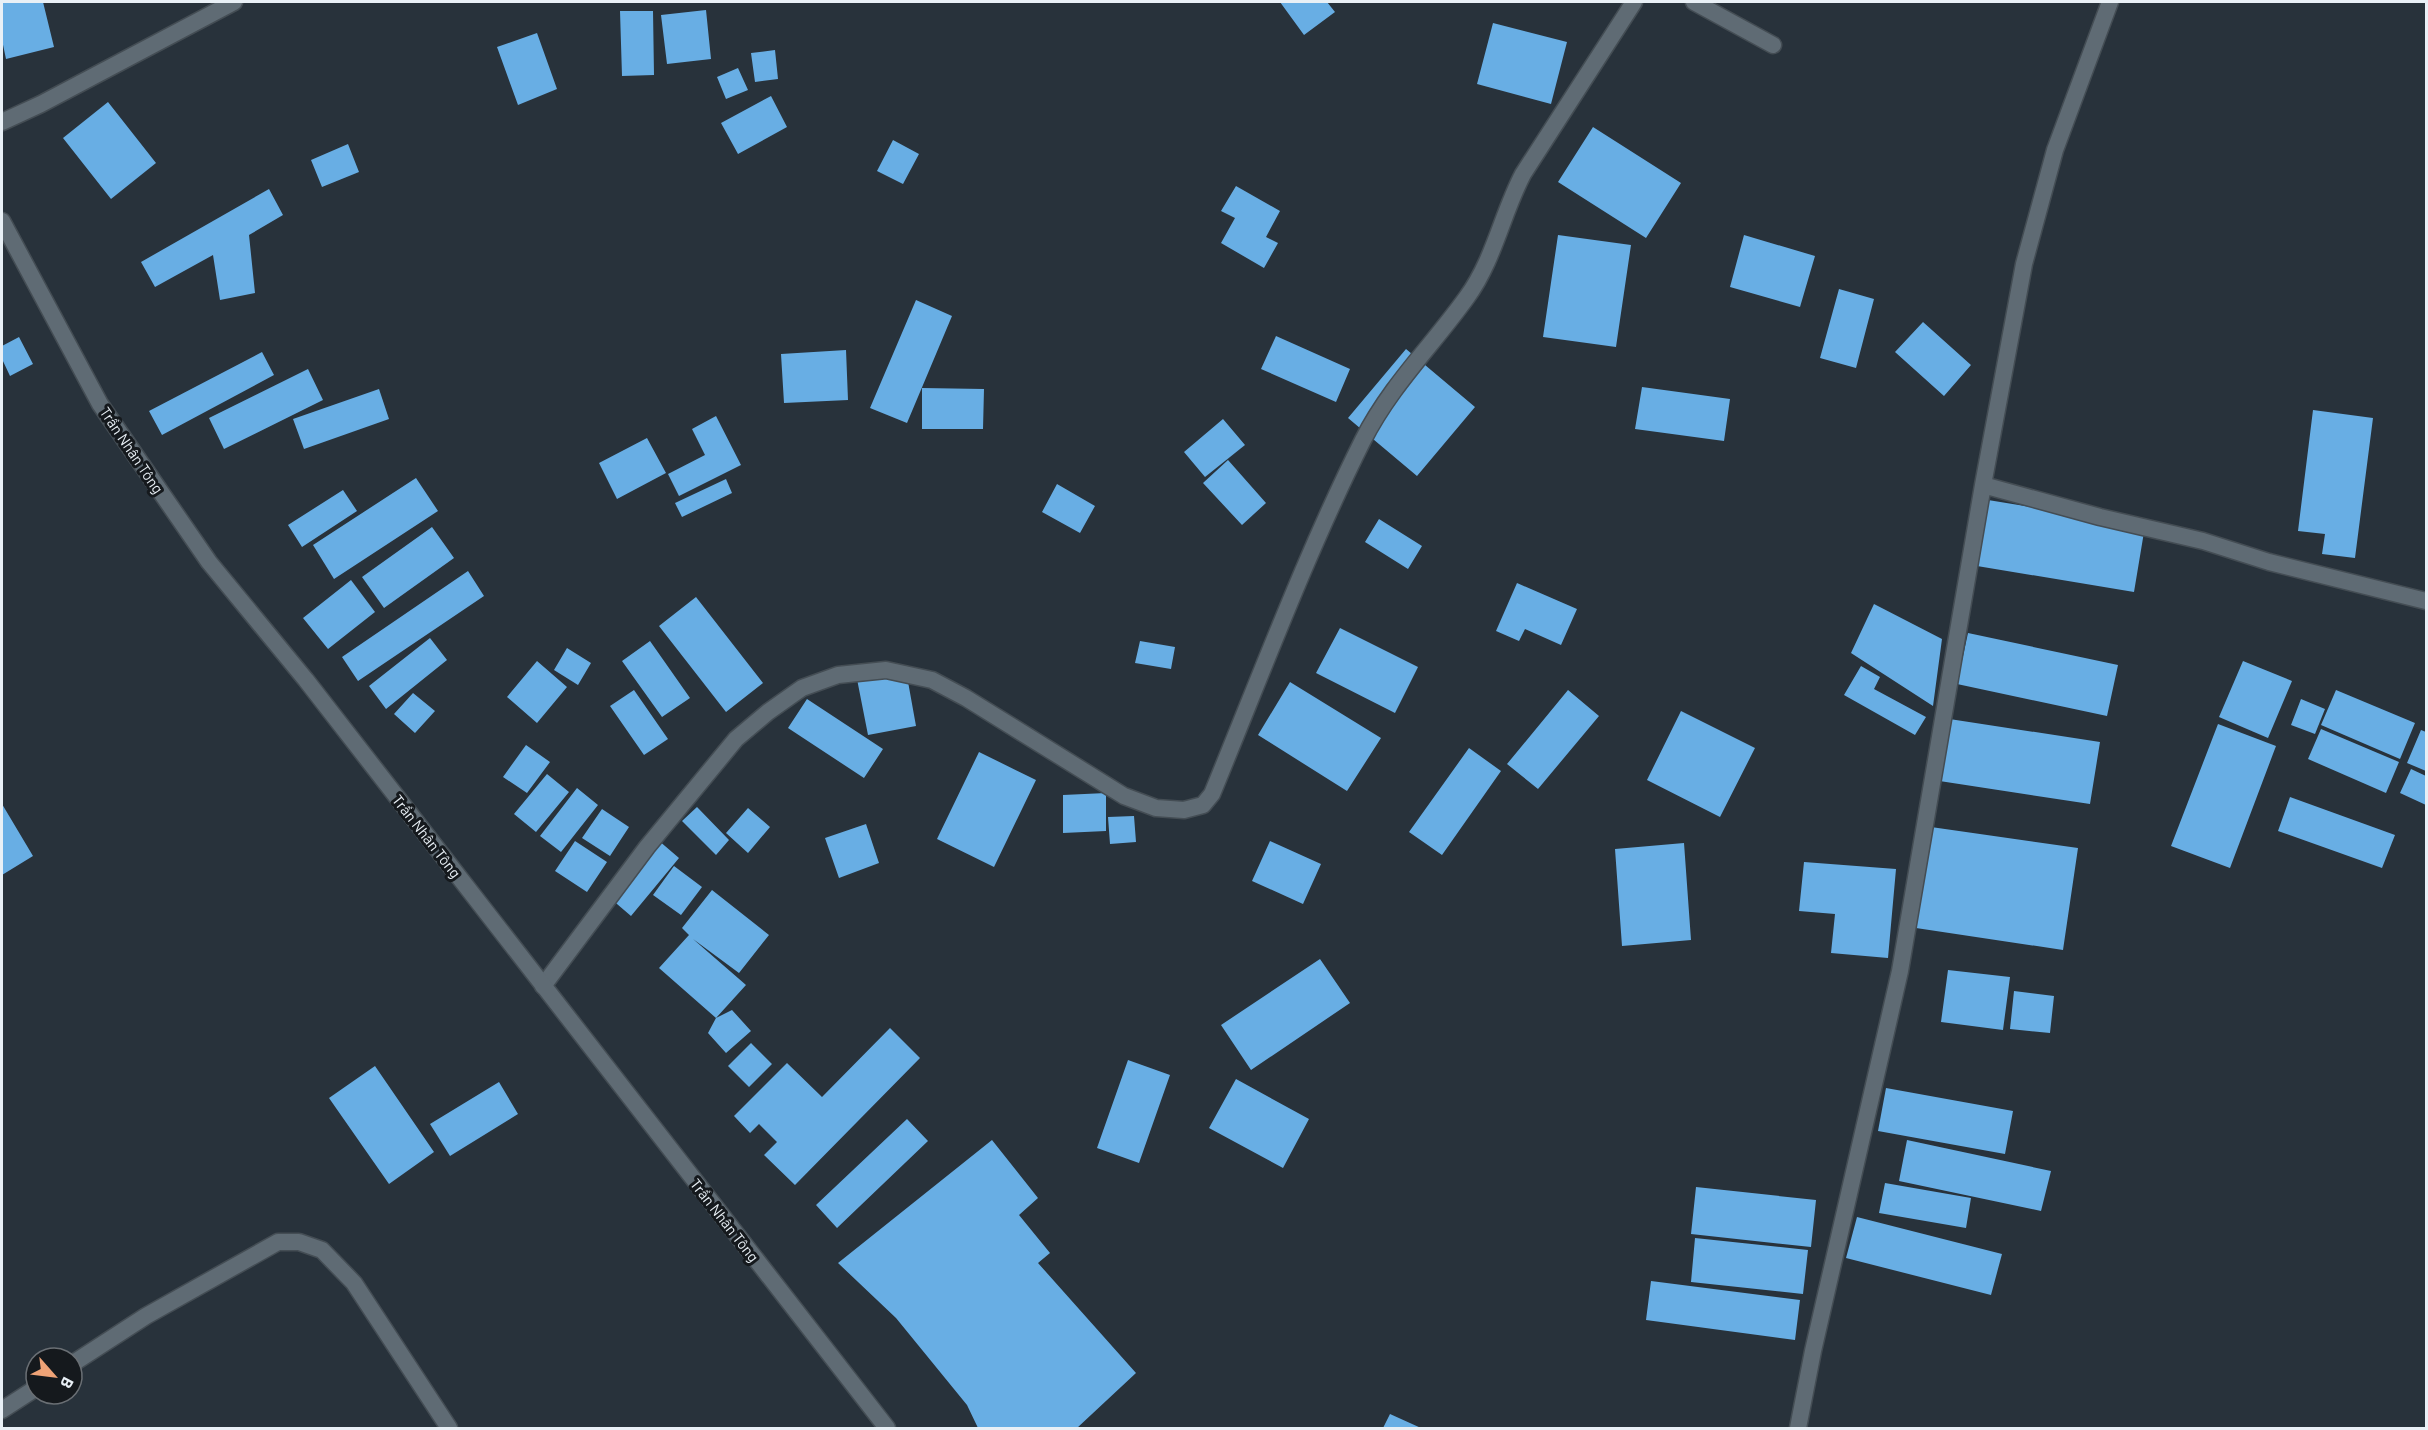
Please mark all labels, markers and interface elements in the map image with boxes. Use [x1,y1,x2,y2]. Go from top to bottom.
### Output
street label: Trần Nhân Tông [96,403,168,497]
street label: Trần Nhân Tông [389,791,465,881]
street label: Trần Nhân Tông [687,1175,763,1265]
north arrow [24,1346,84,1406]
text: B [57,1374,78,1392]

